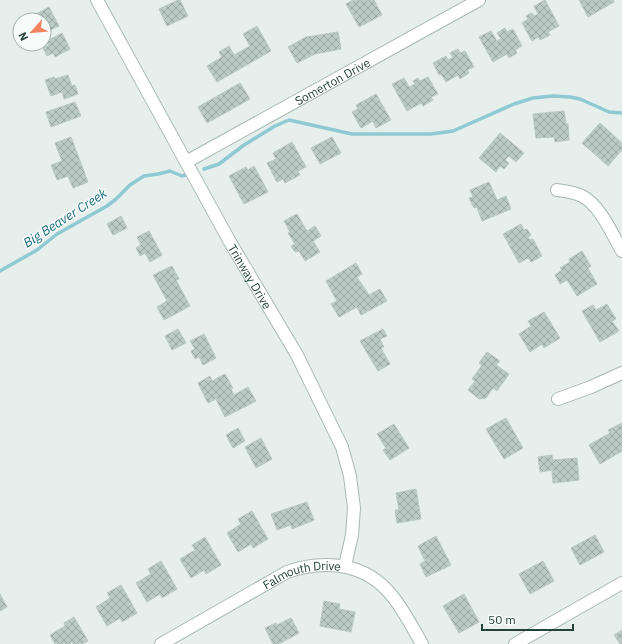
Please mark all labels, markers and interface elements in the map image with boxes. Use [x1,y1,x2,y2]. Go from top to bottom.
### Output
north arrow [12,12,52,52]
text: N [15,30,31,43]
street label: Somerton Drive [292,54,373,108]
water label: Big Beaver Creek [20,184,110,251]
street label: Trinway Drive [225,241,276,312]
street label: Falmouth Drive [260,557,342,592]
scale bar [482,606,573,632]
text: 50 m [488,612,516,627]

